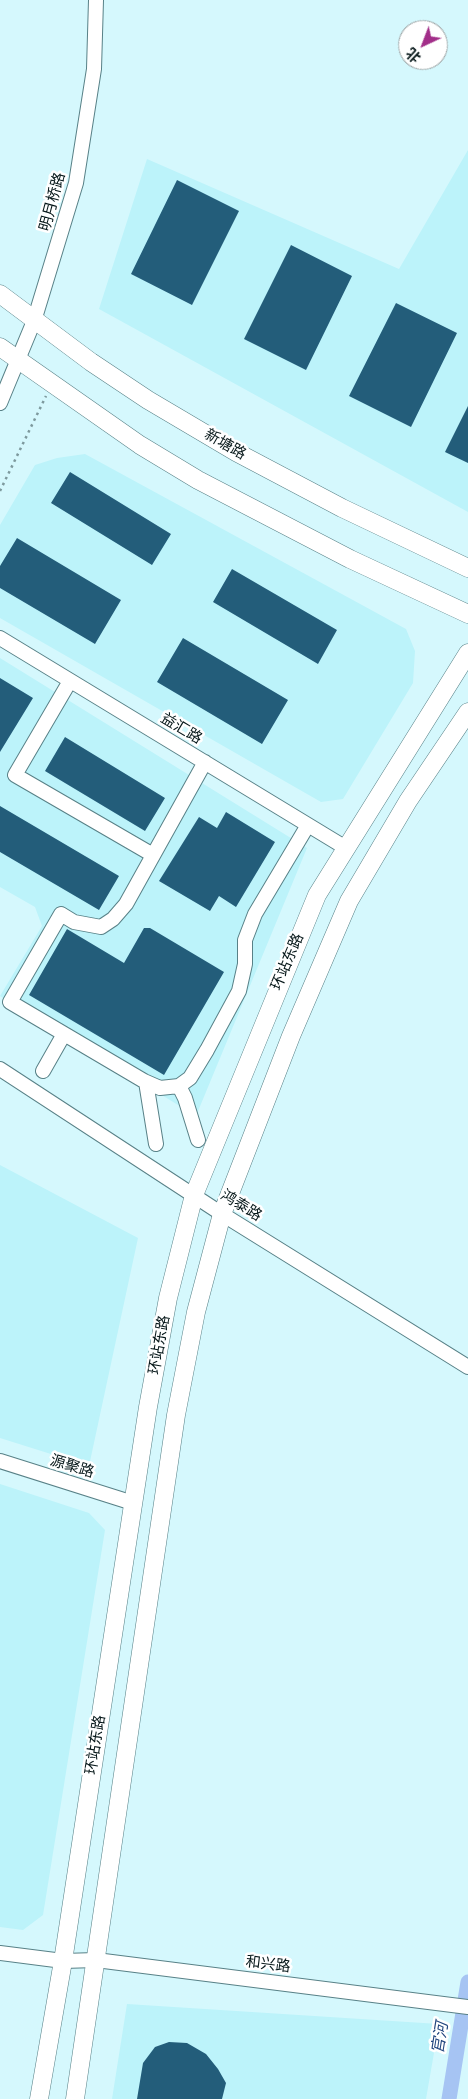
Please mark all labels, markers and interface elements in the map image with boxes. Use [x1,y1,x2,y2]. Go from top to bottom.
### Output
north arrow [398,20,448,70]
text: 北 [403,45,424,66]
street label: 明月桥路 [37,171,69,233]
street label: 新塘路 [201,426,249,464]
street label: 益汇路 [157,710,205,748]
street label: 环站东路 [268,931,308,993]
street label: 鸿泰路 [217,1186,265,1226]
street label: 环站东路 [146,1314,174,1376]
street label: 源聚路 [48,1452,96,1482]
street label: 环站东路 [82,1714,110,1776]
street label: 和兴路 [245,1953,291,1977]
water label: 官河 [429,2021,453,2055]

